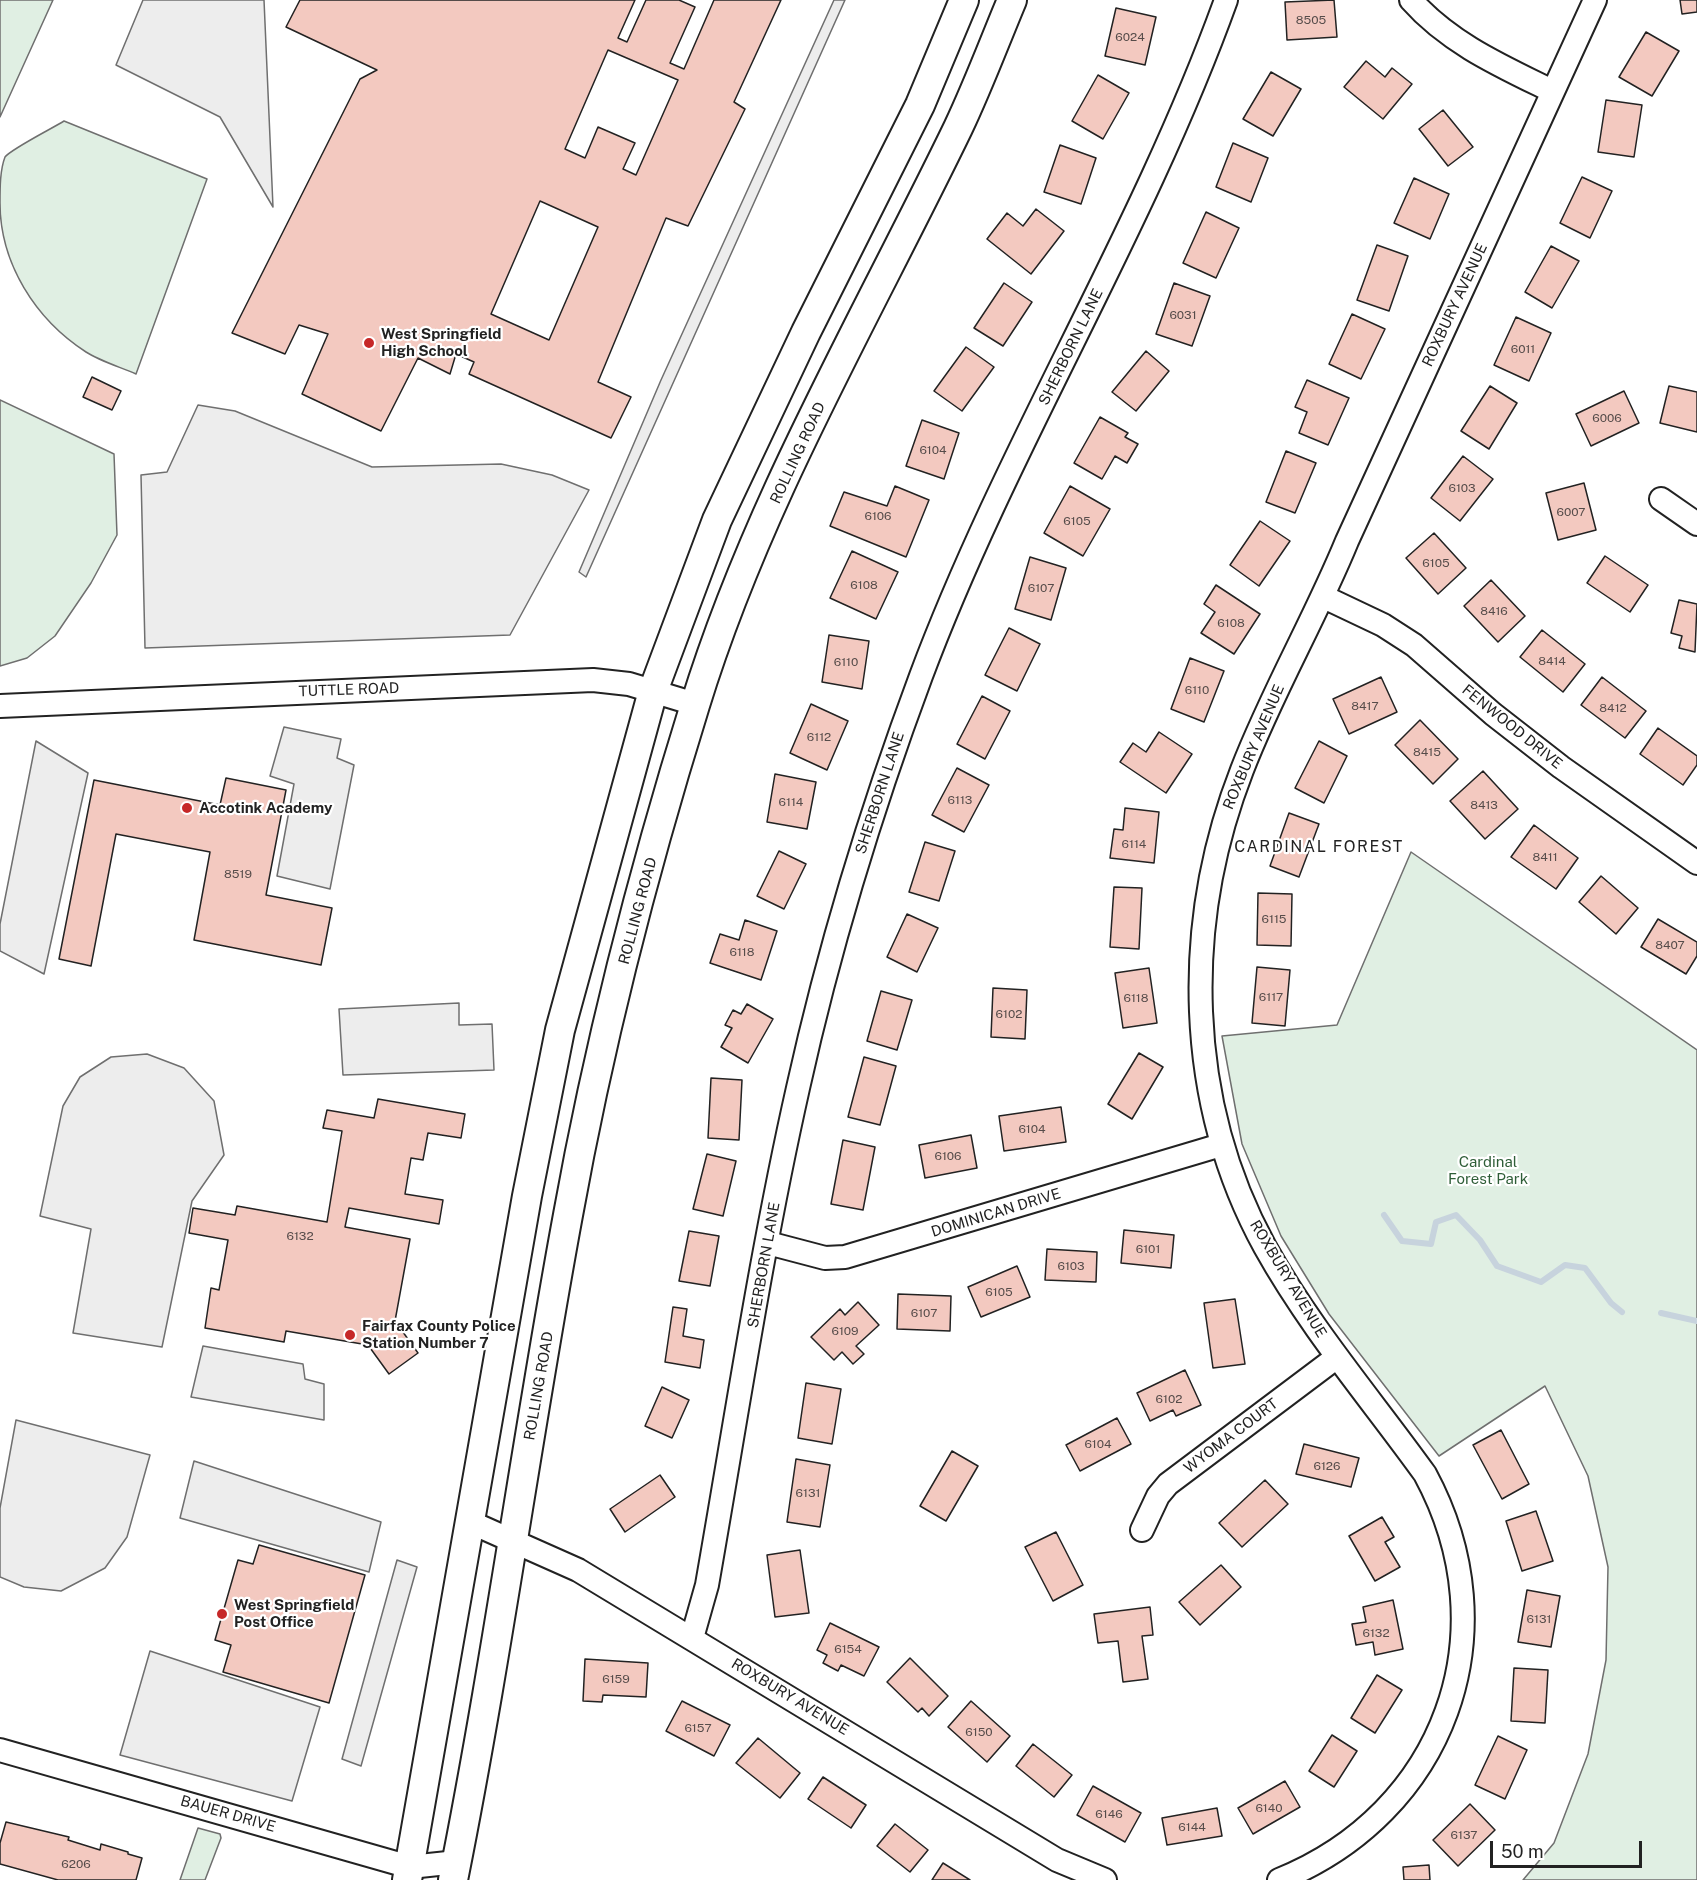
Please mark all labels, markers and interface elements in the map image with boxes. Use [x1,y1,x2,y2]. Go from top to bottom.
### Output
house number: 8505 [1296,13,1326,27]
house number: 6024 [1115,30,1145,44]
street label: ROXBURY AVENUE [1419,240,1491,370]
street label: SHERBORN LANE [1035,286,1107,408]
house number: 6031 [1169,308,1197,322]
place label: West Springfield High School [381,325,501,360]
marker: West Springfield High School [362,336,376,350]
house number: 6011 [1511,342,1535,356]
street label: ROLLING ROAD [767,399,829,507]
house number: 6006 [1592,411,1622,425]
house number: 6104 [919,443,947,457]
house number: 6103 [1448,481,1476,495]
house number: 6007 [1557,505,1585,519]
house number: 6106 [864,509,892,523]
house number: 6105 [1063,514,1091,528]
house number: 6105 [1422,556,1450,570]
house number: 6108 [850,578,878,592]
house number: 6107 [1028,581,1054,595]
house number: 8416 [1480,604,1508,618]
house number: 6108 [1217,616,1245,630]
house number: 8414 [1538,654,1566,668]
house number: 6110 [834,655,858,669]
street label: TUTTLE ROAD [298,679,400,701]
street label: FENWOOD DRIVE [1458,681,1566,773]
street label: ROXBURY AVENUE [1220,682,1288,812]
house number: 6110 [1185,683,1209,697]
house number: 8417 [1351,699,1379,713]
house number: 8412 [1599,701,1627,715]
house number: 6112 [807,730,831,744]
street label: SHERBORN LANE [852,730,908,856]
house number: 8415 [1413,745,1441,759]
house number: 6113 [948,793,972,807]
house number: 6114 [779,795,803,809]
house number: 8413 [1470,798,1498,812]
place label: Accotink Academy [199,799,332,817]
marker: Accotink Academy [180,801,194,815]
house number: 6114 [1122,837,1146,851]
district label: CARDINAL FOREST [1234,837,1404,857]
house number: 8411 [1532,850,1558,864]
street label: ROLLING ROAD [615,856,661,966]
house number: 8519 [224,867,252,881]
house number: 6115 [1262,912,1286,926]
house number: 8407 [1655,938,1685,952]
house number: 6118 [729,945,755,959]
house number: 6117 [1259,990,1283,1004]
house number: 6118 [1123,991,1149,1005]
house number: 6102 [996,1007,1022,1021]
house number: 6104 [1018,1122,1046,1136]
house number: 6106 [934,1149,962,1163]
park label: Cardinal Forest Park [1448,1153,1528,1188]
street label: DOMINICAN DRIVE [929,1185,1063,1241]
street label: SHERBORN LANE [744,1201,784,1329]
street label: ROXBURY AVENUE [1246,1217,1330,1341]
house number: 6132 [286,1229,314,1243]
house number: 6101 [1136,1242,1160,1256]
house number: 6103 [1057,1259,1085,1273]
house number: 6105 [985,1285,1013,1299]
house number: 6107 [911,1306,937,1320]
place label: Fairfax County Police Station Number 7 [362,1317,516,1352]
house number: 6109 [831,1324,859,1338]
marker: Fairfax County Police Station Number 7 [343,1328,357,1342]
street label: ROLLING ROAD [521,1330,557,1442]
house number: 6102 [1156,1392,1182,1406]
street label: WYOMA COURT [1181,1395,1281,1477]
house number: 6104 [1084,1437,1112,1451]
house number: 6126 [1314,1459,1340,1473]
house number: 6131 [796,1486,820,1500]
place label: West Springfield Post Office [234,1596,354,1631]
marker: West Springfield Post Office [215,1607,229,1621]
house number: 6131 [1527,1612,1551,1626]
house number: 6132 [1362,1626,1390,1640]
house number: 6154 [834,1642,862,1656]
street label: ROXBURY AVENUE [728,1655,852,1739]
house number: 6159 [602,1672,630,1686]
house number: 6157 [684,1721,712,1735]
house number: 6150 [965,1725,993,1739]
street label: BAUER DRIVE [178,1792,278,1836]
house number: 6140 [1255,1801,1283,1815]
house number: 6146 [1095,1807,1123,1821]
house number: 6144 [1178,1820,1206,1834]
house number: 6137 [1451,1828,1477,1842]
scale bar [1493,1829,1644,1867]
text: 50 m [1501,1841,1544,1862]
house number: 6206 [61,1857,91,1871]

